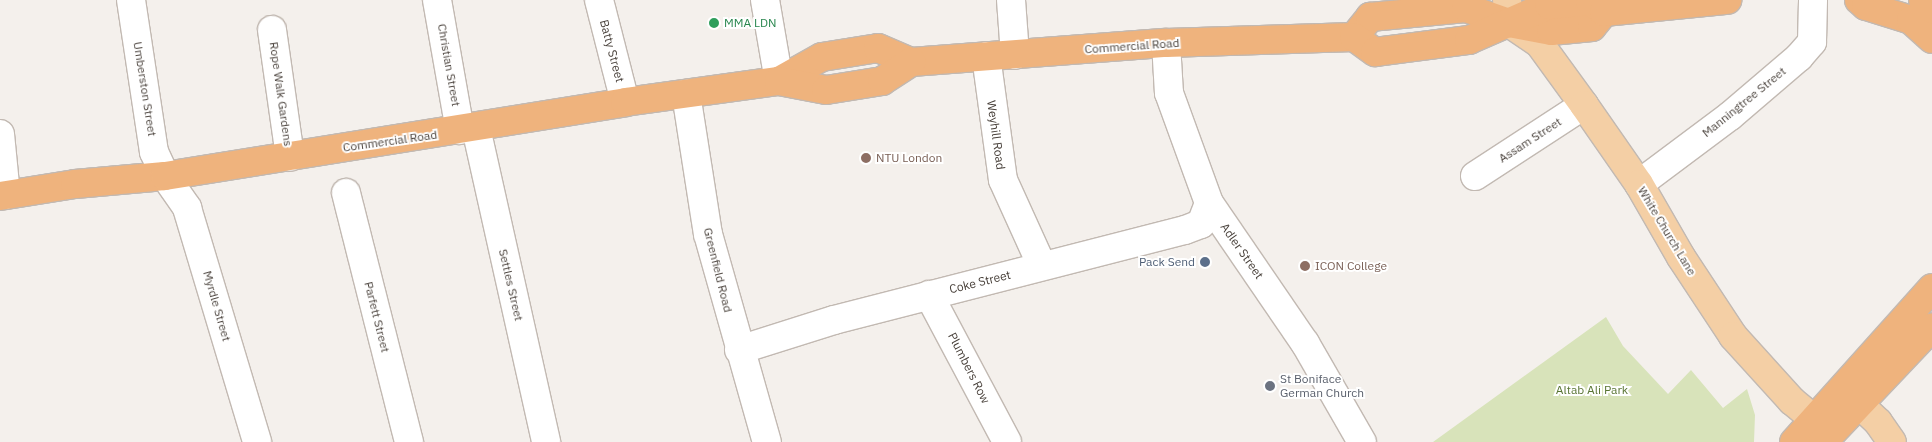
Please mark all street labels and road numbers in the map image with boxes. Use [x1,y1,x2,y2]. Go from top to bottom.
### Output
street label: Batty Street [597,18,627,84]
street label: Christian Street [435,23,463,107]
street label: Commercial Road [1084,35,1180,57]
street label: Umberston Street [130,41,160,137]
street label: Rope Walk Gardens [267,41,295,147]
street label: Manningtree Street [1699,64,1789,140]
street label: Weyhill Road [984,99,1008,171]
street label: Assam Street [1496,114,1564,166]
street label: Commercial Road [342,127,438,155]
street label: White Church Lane [1635,184,1699,278]
street label: Adler Street [1218,220,1266,282]
street label: Greenfield Road [701,226,735,314]
street label: Settles Street [496,248,526,322]
street label: Coke Street [948,267,1012,297]
street label: Myrdle Street [200,269,234,343]
street label: Parfett Street [361,280,393,354]
street label: Plumbers Row [945,330,993,406]

